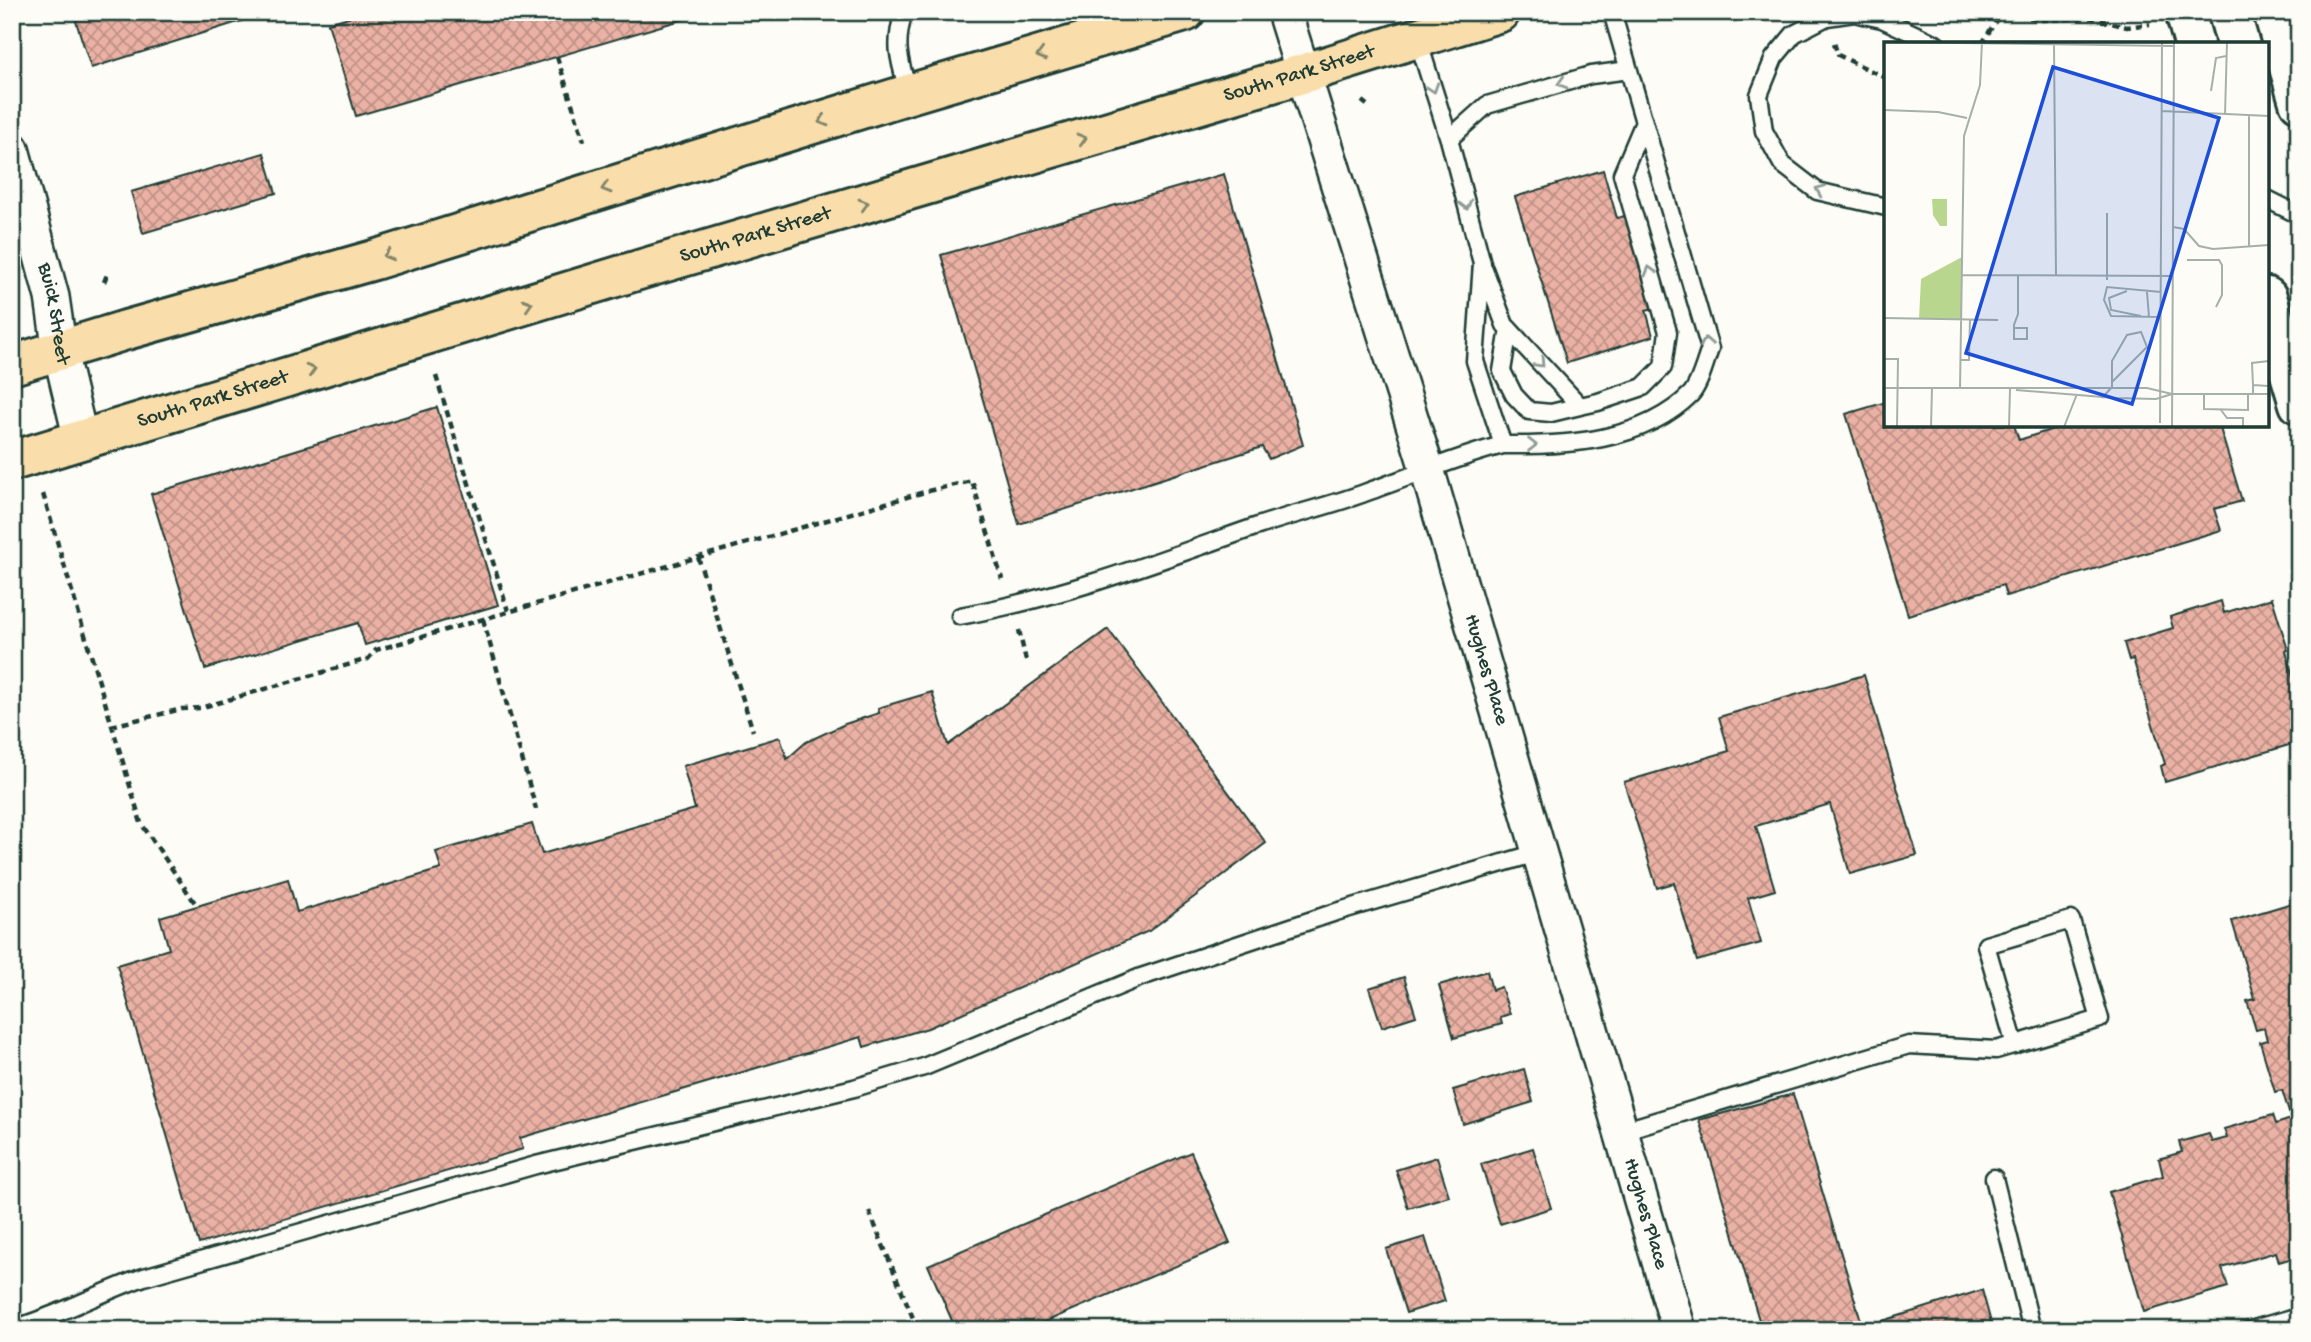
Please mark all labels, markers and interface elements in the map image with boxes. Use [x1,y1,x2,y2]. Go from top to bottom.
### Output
street label: South Park Street [1221,39,1380,109]
inset map [1884,42,2269,427]
one-way arrow [1035,47,1047,62]
one-way arrow [1556,75,1568,90]
one-way arrow [1425,81,1439,94]
one-way arrow [817,112,829,127]
one-way arrow [1075,133,1087,147]
one-way arrow [600,180,612,194]
one-way arrow [1815,184,1827,198]
one-way arrow [857,197,869,212]
one-way arrow [1458,199,1472,211]
street label: South Park Street [677,201,836,270]
one-way arrow [383,247,395,262]
street label: Buick Street [31,259,76,369]
one-way arrow [1644,265,1658,277]
one-way arrow [522,297,534,312]
one-way arrow [1699,336,1714,347]
one-way arrow [1532,355,1544,368]
one-way arrow [304,363,316,378]
street label: South Park Street [134,364,294,435]
one-way arrow [1527,437,1538,453]
street label: Hughes Place [1458,611,1514,729]
street label: Hughes Place [1617,1155,1673,1273]

